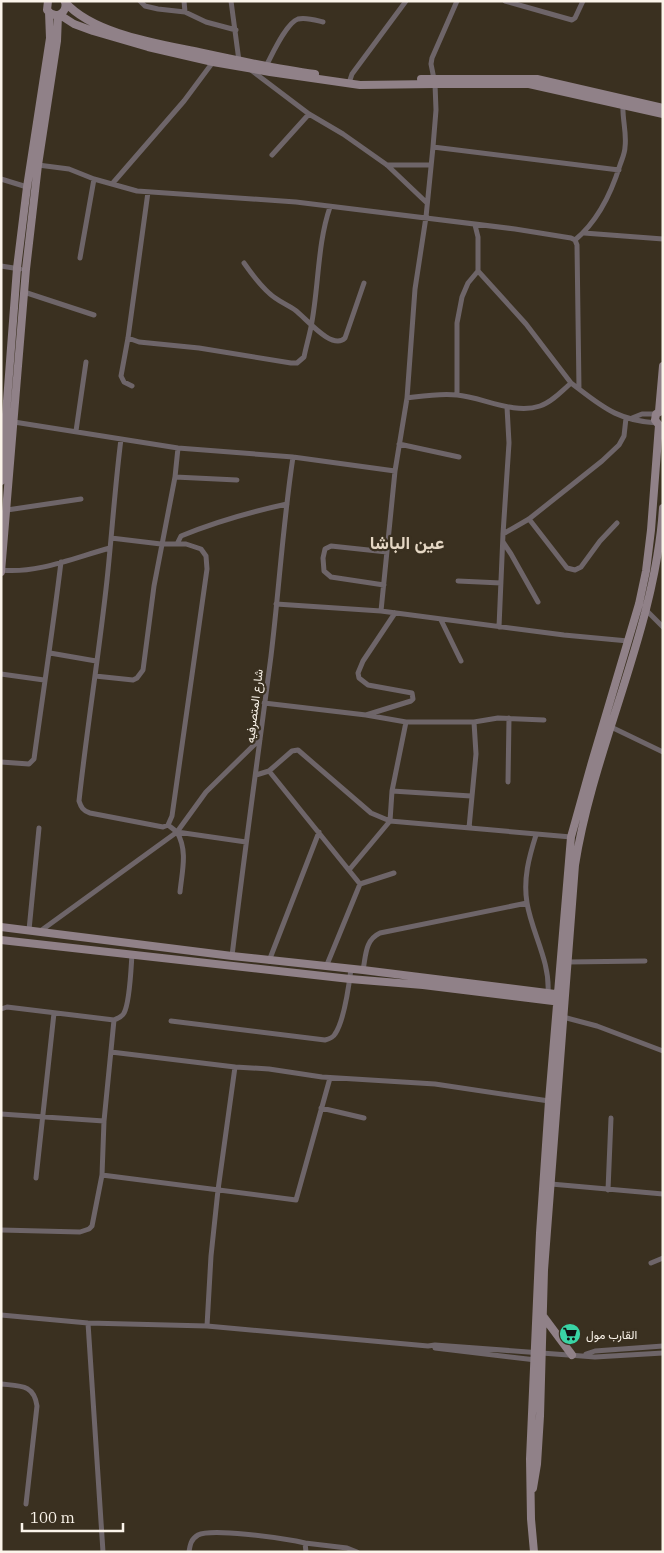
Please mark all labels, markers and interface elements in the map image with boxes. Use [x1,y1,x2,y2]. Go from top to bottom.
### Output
district label: عين الباشا [370,531,444,554]
street label: شارع المتصرفيه [242,668,268,744]
supermarket icon: القارب مول [558,1322,582,1346]
place label: القارب مول [586,1327,637,1343]
scale bar [22,1500,124,1532]
text: 100 m [30,1508,75,1527]

